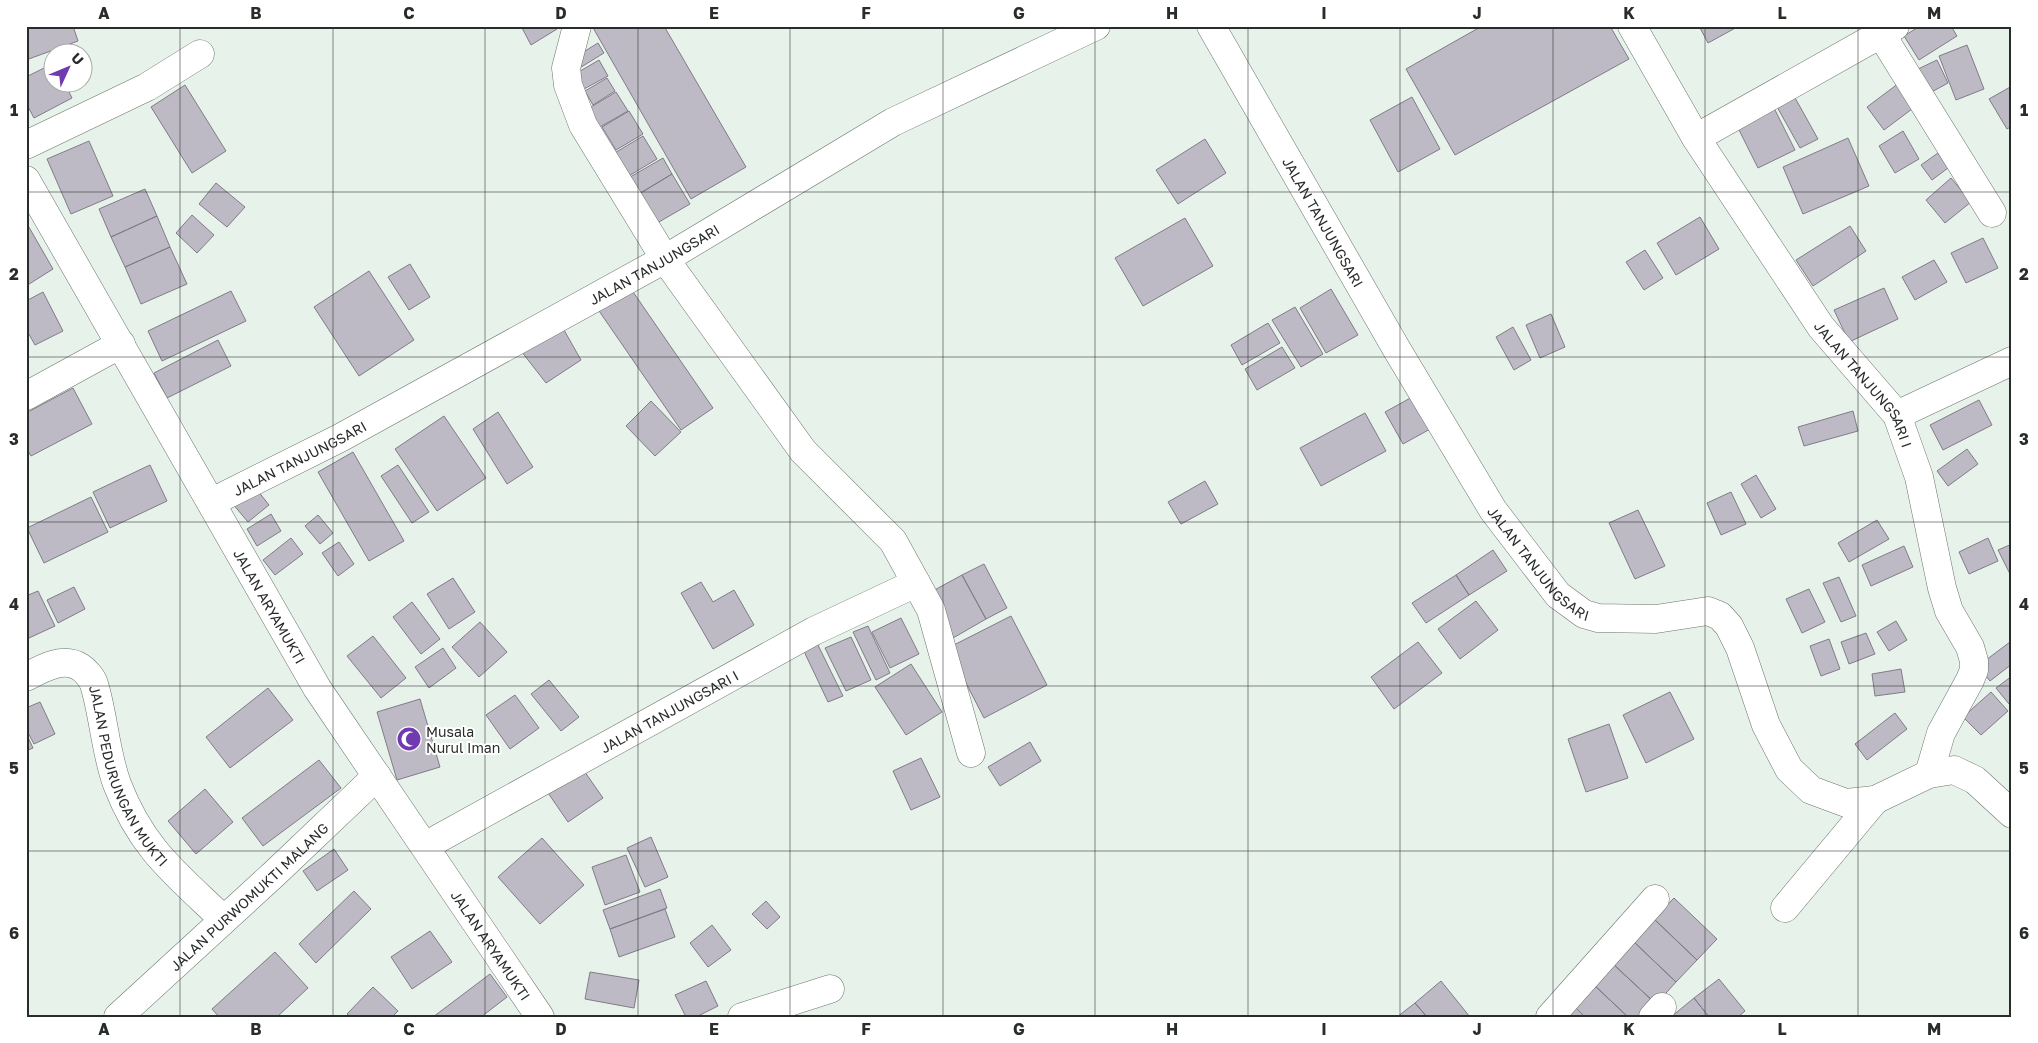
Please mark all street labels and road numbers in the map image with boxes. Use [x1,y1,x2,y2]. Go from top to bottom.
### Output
street label: JALAN TANJUNGSARI [1280,154,1368,290]
street label: JALAN TANJUNGSARI [586,220,722,308]
street label: JALAN TANJUNGSARI I [1811,318,1916,449]
street label: JALAN TANJUNGSARI [230,417,369,499]
street label: JALAN TANJUNGSARI [1485,503,1591,624]
street label: JALAN ARYAMUKTI [231,546,310,666]
street label: JALAN TANJUNGSARI I [597,666,741,756]
street label: JALAN PEDURUNGAN MUKTI [86,683,172,869]
street label: JALAN PURWOMUKTI MALANG [166,819,332,974]
street label: JALAN ARYAMUKTI [448,887,535,1003]

